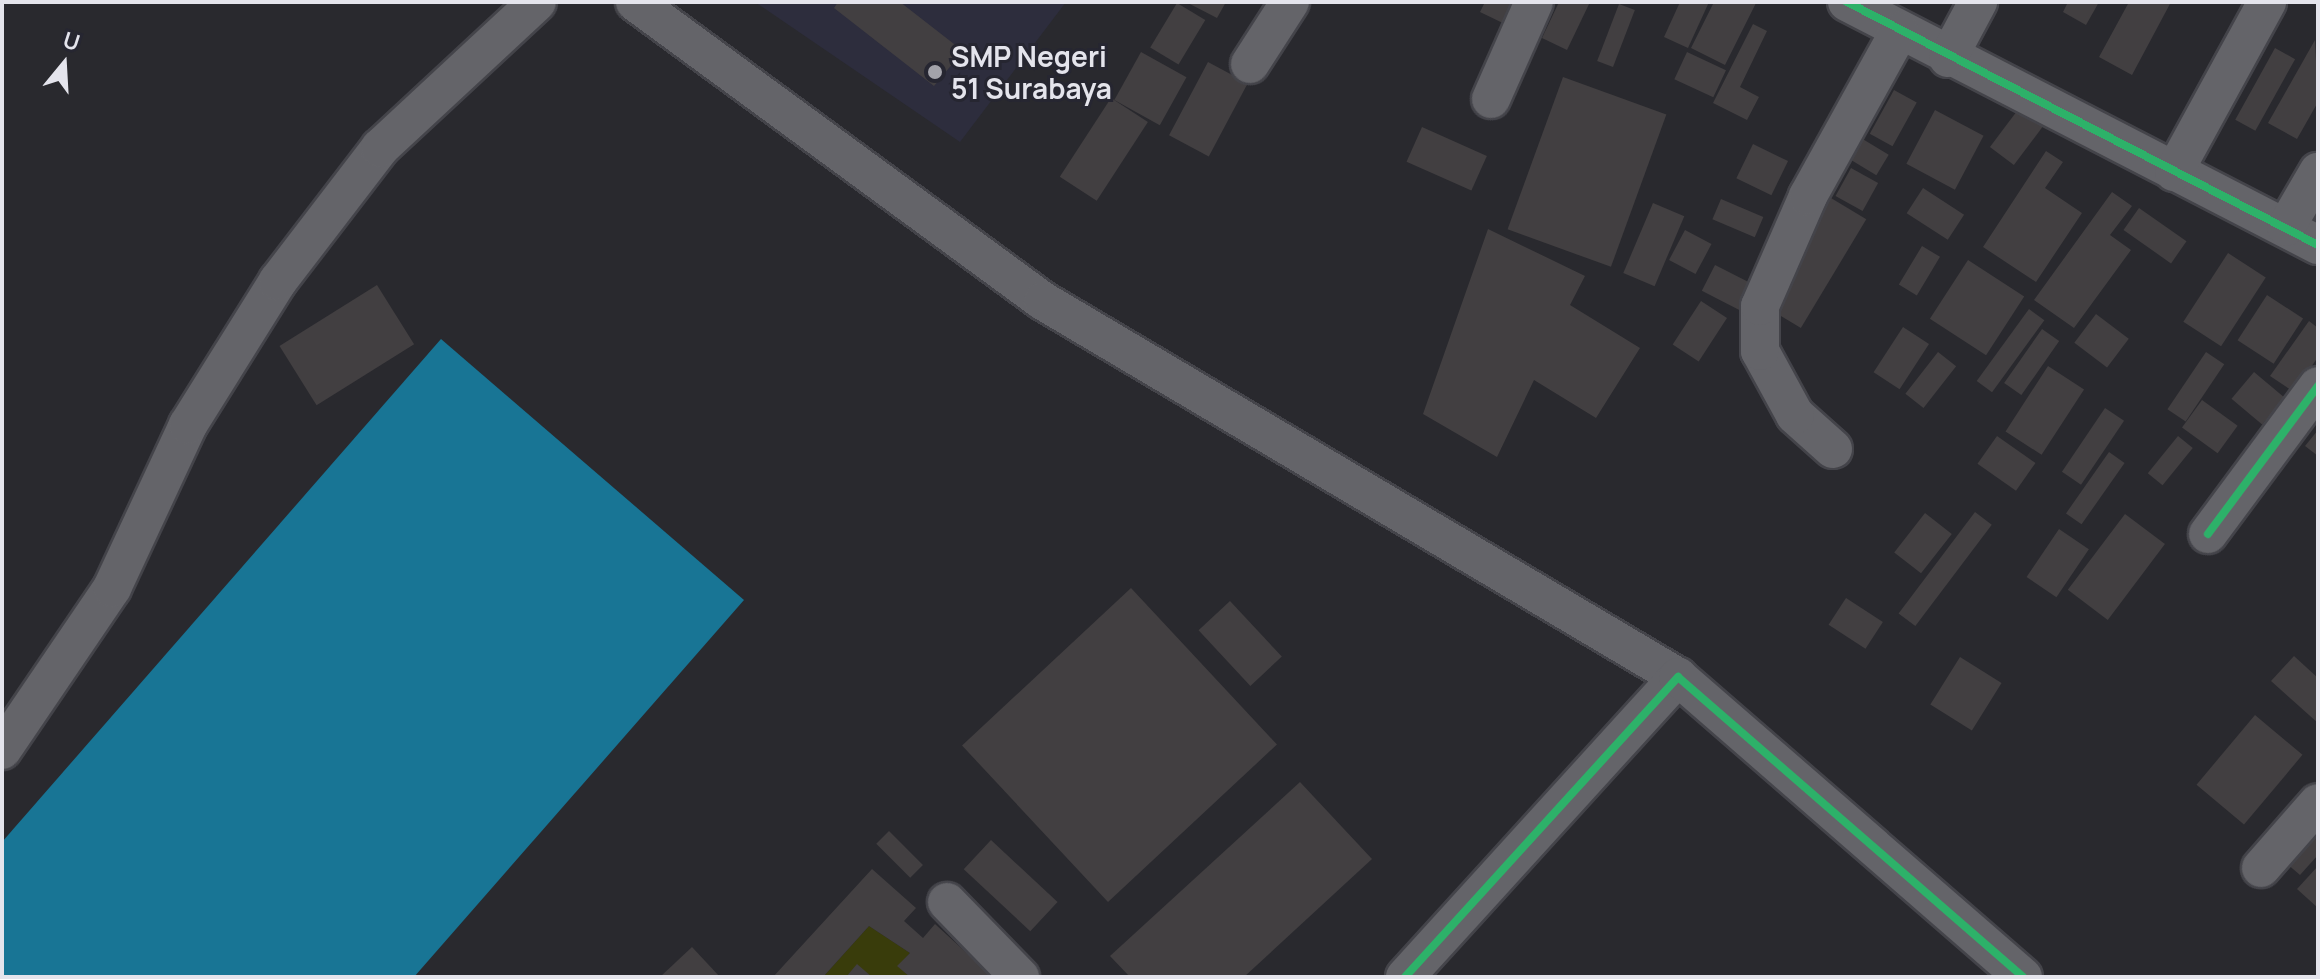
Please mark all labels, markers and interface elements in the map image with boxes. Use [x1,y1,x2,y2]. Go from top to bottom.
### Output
north arrow [24,24,104,104]
text: U [59,24,84,58]
place label: SMP Negeri 51 Surabaya [951,39,1112,105]
marker: SMP Negeri 51 Surabaya [926,63,944,81]

